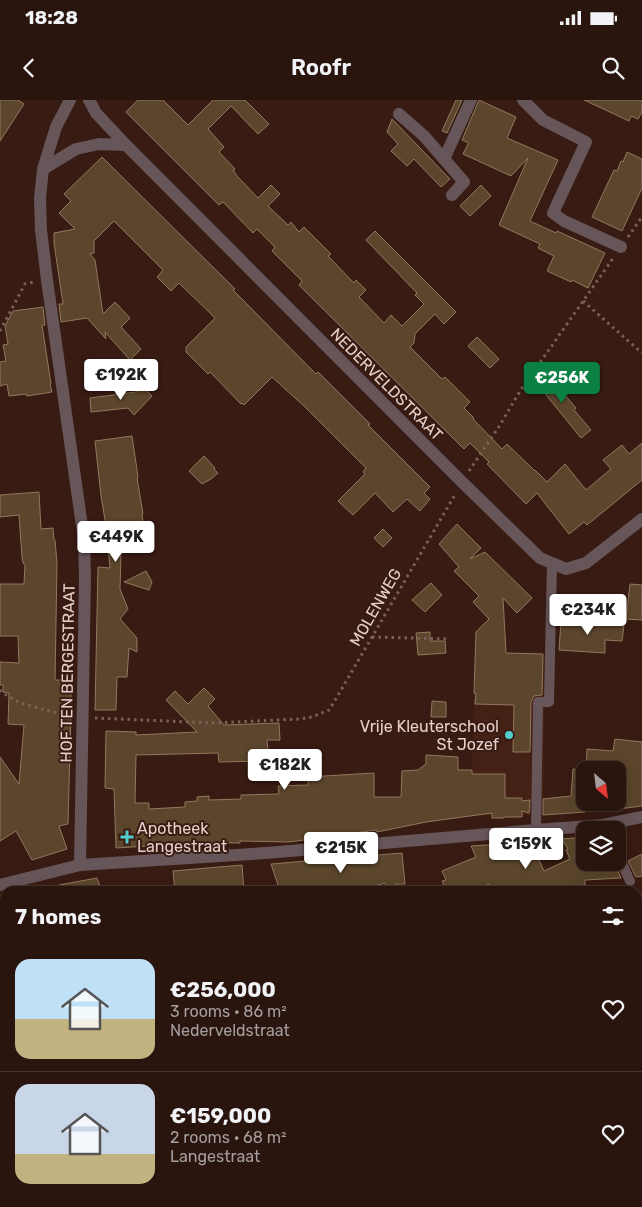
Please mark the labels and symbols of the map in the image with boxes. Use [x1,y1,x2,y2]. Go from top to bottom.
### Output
street label: NEDERVELDSTRAAT [327,324,447,444]
pin: €192K [86,358,156,401]
pin: €256K [527,362,597,404]
pin: €449K [81,520,151,563]
street label: MOLENWEG [346,565,405,650]
street label: HOF TEN BERGESTRAAT [56,583,79,763]
pin: €234K [553,594,623,636]
place label: Vrije Kleuterschool St Jozef [360,717,500,754]
marker: Vrije Kleuterschool St Jozef [503,729,515,741]
pin: €182K [250,748,320,791]
north arrow [576,761,626,811]
place label: Apotheek Langestraat [137,819,227,856]
pin: €159K [491,828,561,870]
marker: Apotheek Langestraat [121,831,133,843]
pin: €215K [306,832,376,874]

